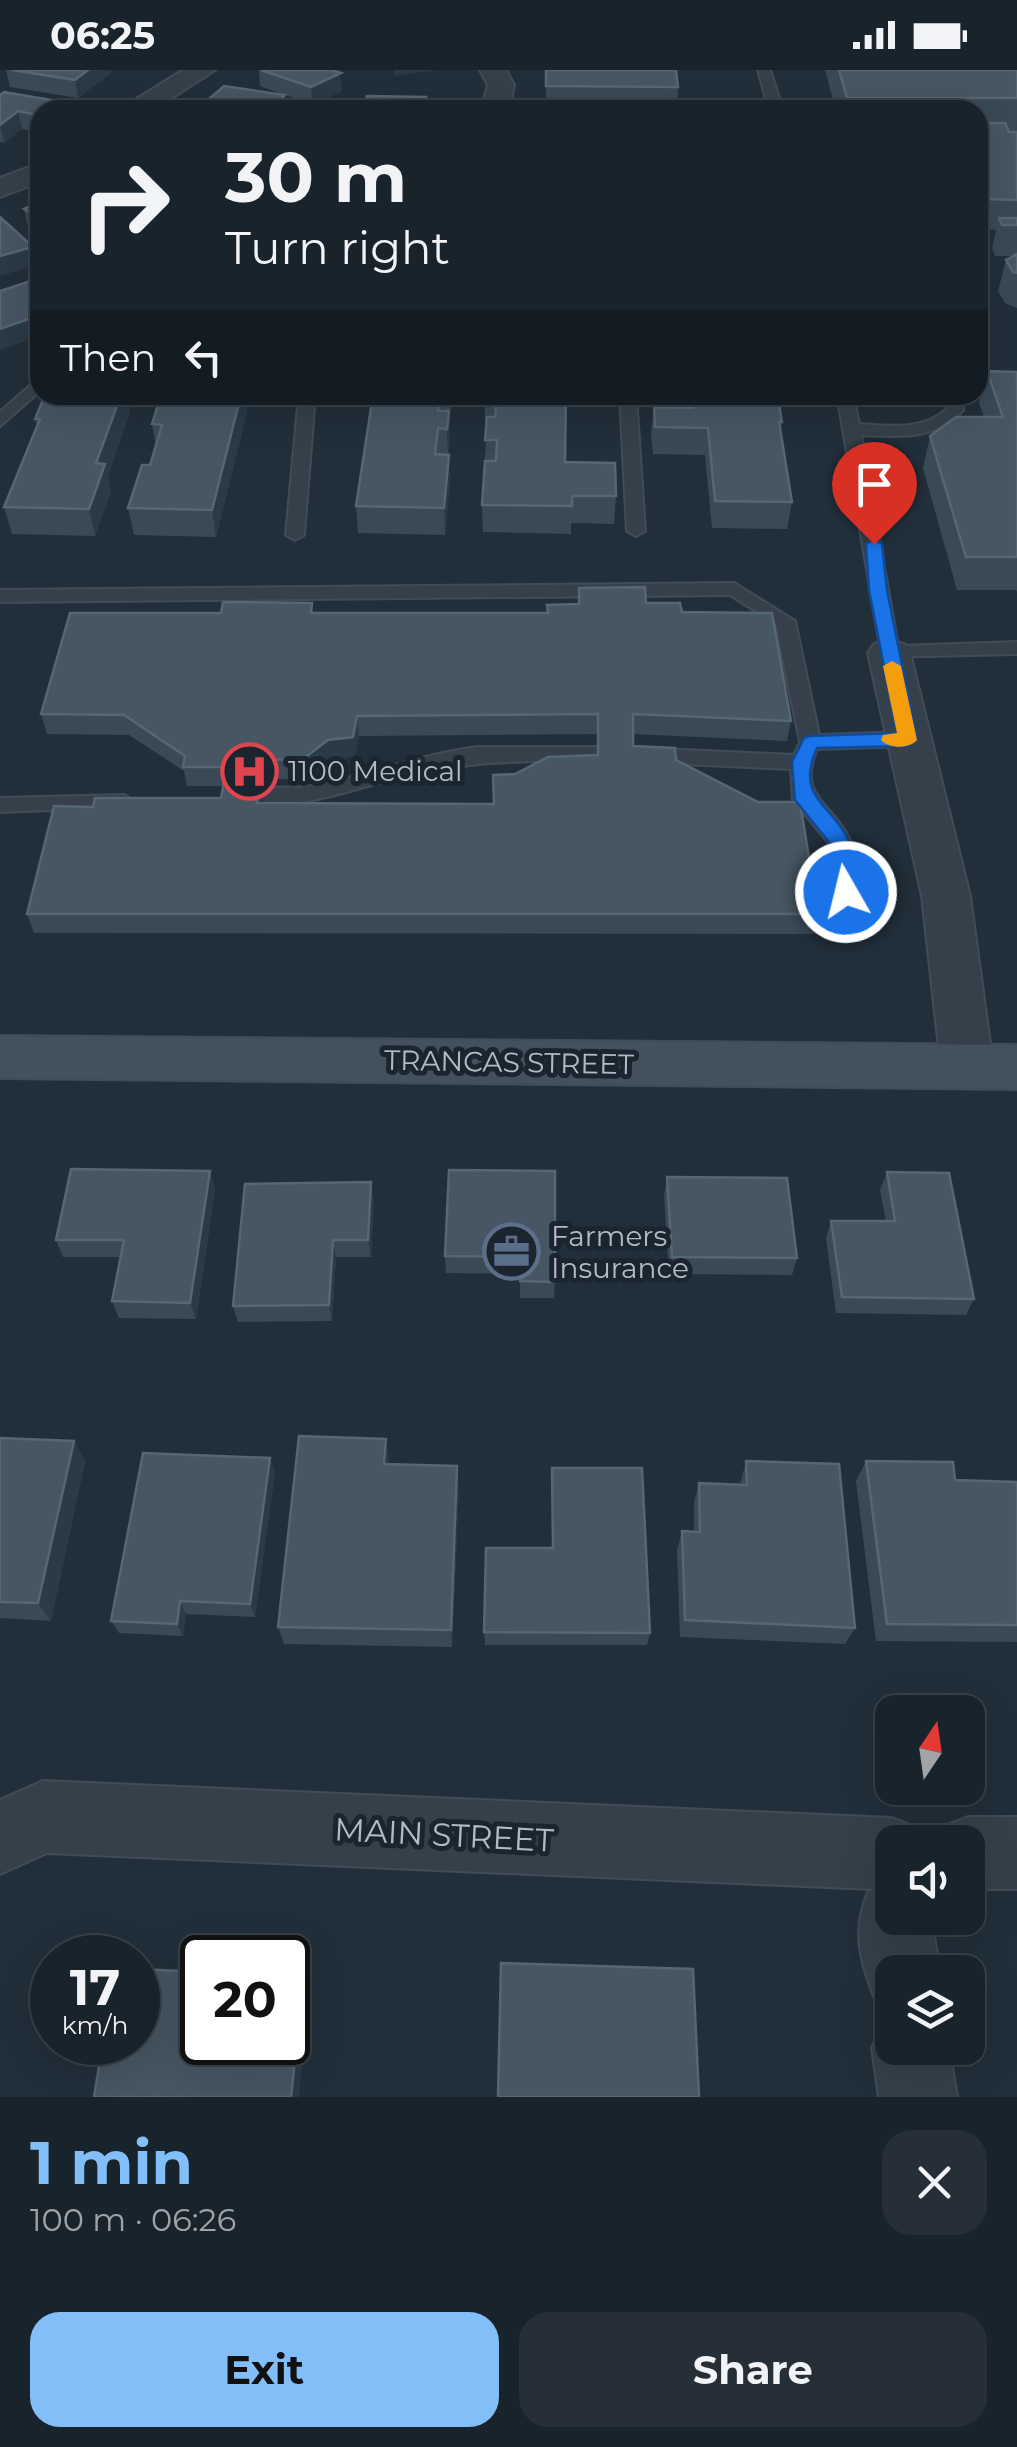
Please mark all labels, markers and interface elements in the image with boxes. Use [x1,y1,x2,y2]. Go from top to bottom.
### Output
text: 06:25 [50,12,155,59]
text: 30 m [225,134,407,220]
icon: right [60,140,190,270]
text: Turn right [225,220,450,275]
icon: left [176,330,231,385]
text: Then [60,334,156,381]
pin [832,442,917,545]
icon: arrive [847,457,902,512]
hospital icon: 1100 Medical [219,741,279,801]
place label: 1100 Medical [288,754,463,788]
position arrow [794,840,898,944]
street label: TRANCAS STREET [384,1043,634,1081]
place label: Farmers Insurance [551,1219,689,1285]
office icon: Farmers Insurance [482,1222,542,1282]
north arrow [875,1695,985,1805]
map controls [875,1695,985,2065]
street label: MAIN STREET [333,1809,555,1860]
button: sound [875,1825,985,1935]
speed limit sign: 20 [180,1935,310,2065]
button: layers [875,1955,985,2065]
text: 17 [70,1957,120,2018]
text: km/h [62,2010,128,2040]
text: 1 min [30,2126,193,2199]
button: close [882,2130,987,2235]
text: 100 m · 06:26 [30,2200,236,2239]
button: Exit [30,2312,499,2427]
button: Share [519,2312,987,2427]

